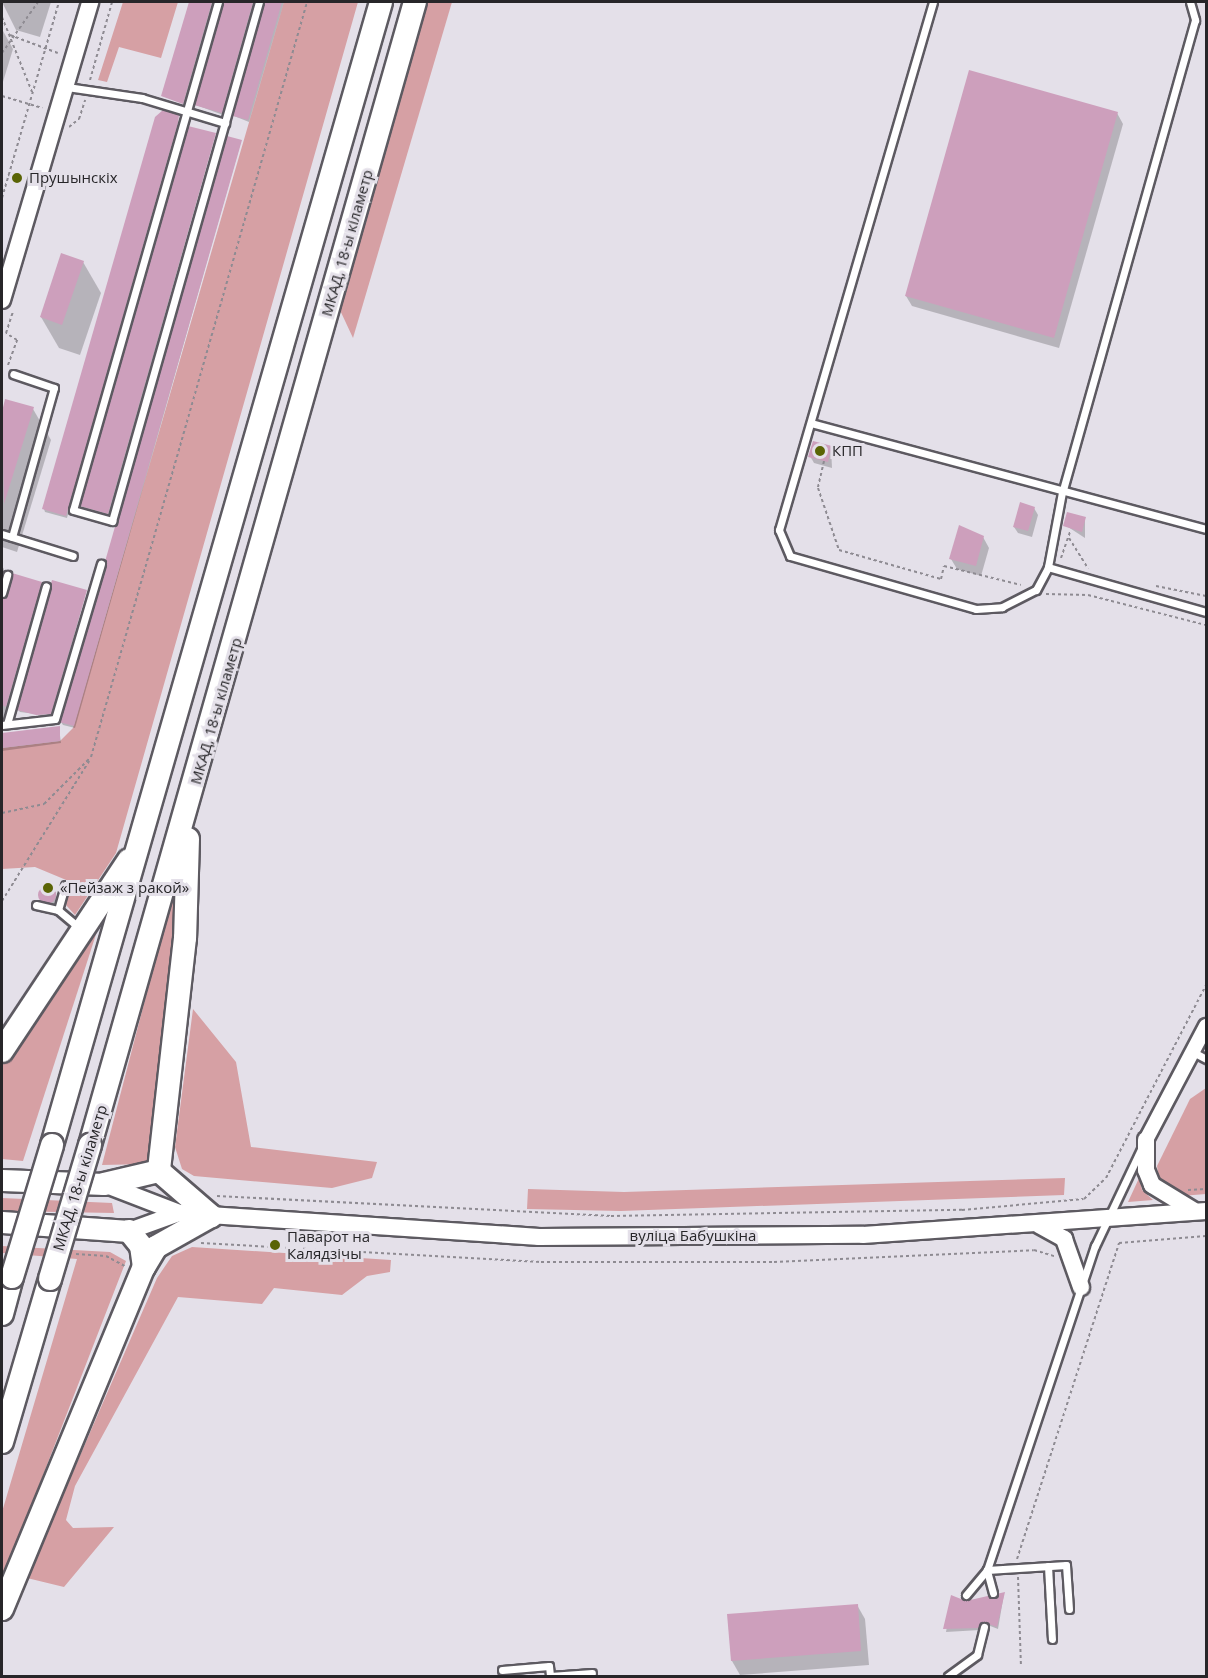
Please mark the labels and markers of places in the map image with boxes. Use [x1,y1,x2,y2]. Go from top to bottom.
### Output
place label: Прушынскіх [29,169,118,187]
marker: Прушынскіх [10,171,24,185]
place label: КПП [832,442,863,460]
marker: КПП [813,444,827,458]
place label: «Пейзаж з ракой» [60,879,189,897]
marker: «Пейзаж з ракой» [41,881,55,895]
place label: Паварот на Калядзічы [287,1227,370,1262]
marker: Паварот на Калядзічы [268,1238,282,1252]

